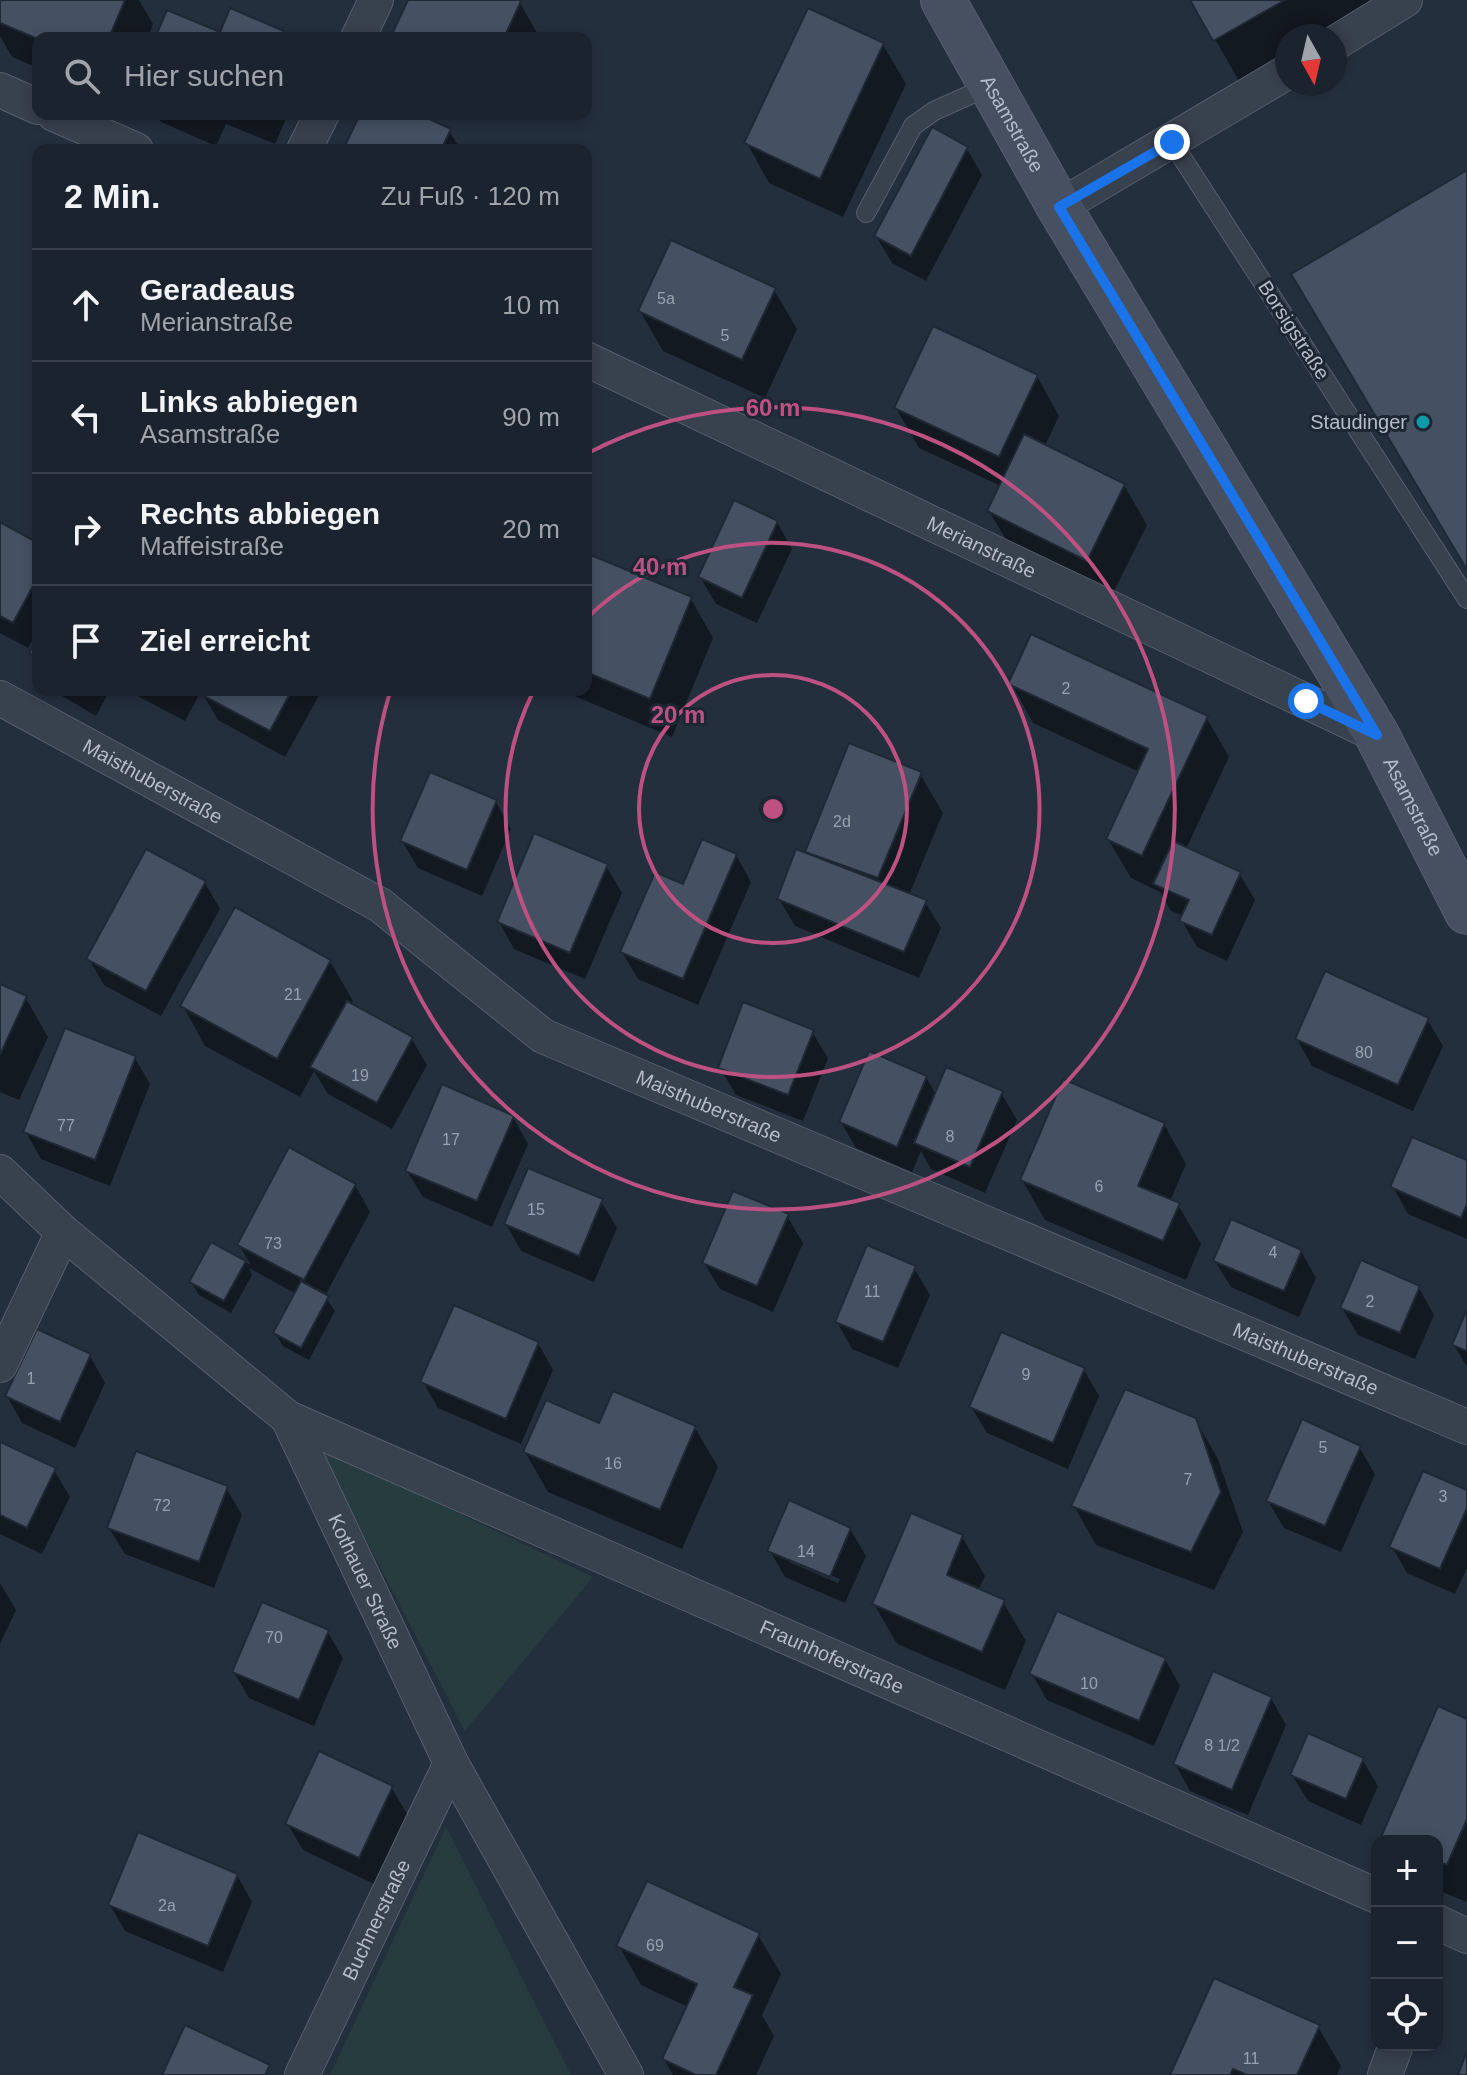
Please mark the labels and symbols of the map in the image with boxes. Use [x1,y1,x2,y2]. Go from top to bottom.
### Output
north arrow [1275,24,1347,96]
street label: Asamstraße [976,71,1048,176]
route end [1154,124,1190,160]
street label: Borsigstraße [1254,276,1334,384]
house number: 5a [657,290,675,307]
house number: 5 [721,327,730,344]
text: 60 m [746,394,800,421]
place label: Staudinger [1310,411,1407,433]
marker: Staudinger [1414,413,1432,431]
street label: Merianstraße [924,512,1040,582]
text: 40 m [633,553,687,580]
house number: 2 [1062,680,1071,697]
route start [1288,683,1324,719]
text: 20 m [651,701,705,728]
street label: Maisthuberstraße [79,734,226,828]
street label: Asamstraße [1379,754,1448,860]
centre of rings [759,795,787,823]
house number: 2d [833,813,851,830]
house number: 21 [284,986,302,1003]
house number: 80 [1355,1044,1373,1061]
street label: Maisthuberstraße [633,1066,785,1147]
house number: 19 [351,1067,369,1084]
house number: 77 [57,1117,75,1134]
house number: 8 [946,1128,955,1145]
house number: 17 [442,1131,460,1148]
house number: 6 [1095,1178,1104,1195]
house number: 15 [527,1201,545,1218]
house number: 73 [264,1235,282,1252]
house number: 4 [1269,1244,1278,1261]
house number: 11 [864,1283,880,1300]
house number: 2 [1366,1293,1375,1310]
street label: Maisthuberstraße [1230,1318,1382,1399]
house number: 9 [1022,1366,1031,1383]
house number: 1 [27,1370,36,1387]
house number: 5 [1319,1439,1328,1456]
house number: 16 [604,1455,622,1472]
house number: 7 [1184,1471,1193,1488]
house number: 3 [1439,1488,1448,1505]
house number: 72 [153,1497,171,1514]
street label: Kothauer Straße [324,1511,407,1653]
house number: 14 [797,1543,815,1560]
street label: Fraunhoferstraße [757,1616,907,1698]
house number: 70 [265,1629,283,1646]
house number: 10 [1080,1675,1098,1692]
house number: 8 1/2 [1204,1737,1240,1754]
street label: Buchnerstraße [338,1856,414,1984]
house number: 2a [158,1897,176,1914]
house number: 69 [646,1937,664,1954]
house number: 11 [1243,2050,1259,2067]

